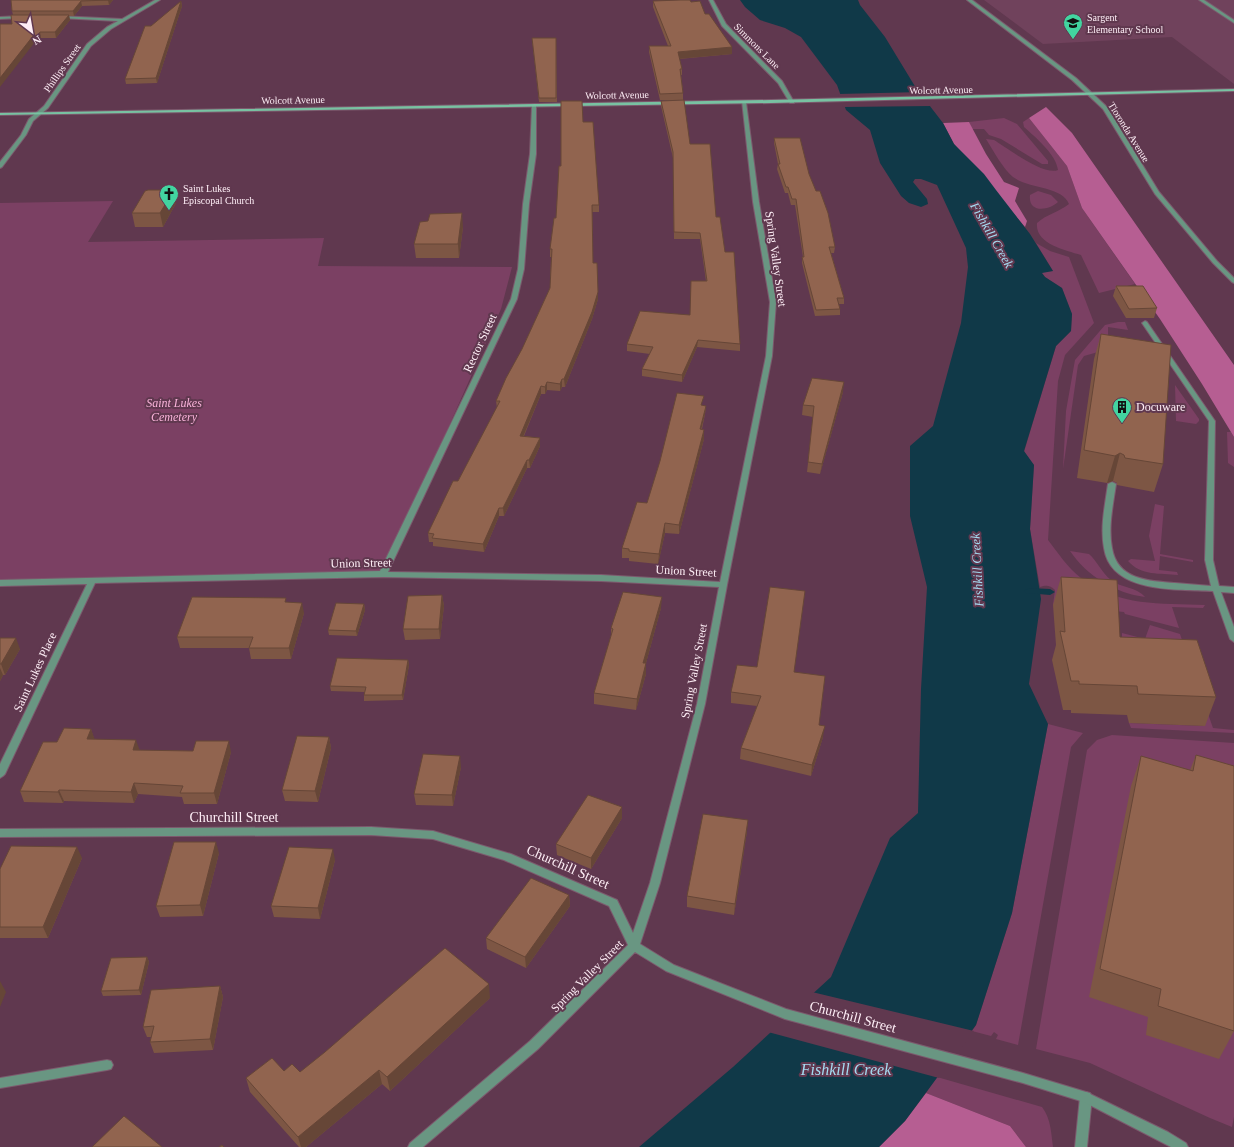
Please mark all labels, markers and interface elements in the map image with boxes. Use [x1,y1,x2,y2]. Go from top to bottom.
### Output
north arrow [12,12,52,52]
school or university icon: Sargent Elementary School [1062,12,1084,40]
place label: Sargent Elementary School [1087,12,1164,35]
street label: Simmons Lane [732,21,783,72]
text: N [31,33,44,48]
street label: Phillips Street [41,42,83,94]
street label: Wolcott Avenue [909,84,974,96]
street label: Wolcott Avenue [585,89,650,101]
street label: Wolcott Avenue [261,94,326,106]
street label: Tioronda Avenue [1106,100,1152,164]
church icon: Saint Lukes Episcopal Church [158,183,180,211]
place label: Saint Lukes Episcopal Church [183,183,254,206]
water label: Fishkill Creek [967,199,1017,271]
street label: Spring Valley Street [762,210,790,308]
street label: Rector Street [460,311,500,374]
park label: Saint Lukes Cemetery [146,396,202,424]
building icon: Docuware [1111,396,1133,424]
place label: Docuware [1136,400,1185,414]
water label: Fishkill Creek [968,533,986,608]
street label: Union Street [330,555,392,571]
street label: Union Street [655,562,717,580]
street label: Spring Valley Street [678,622,710,720]
street label: Saint Lukes Place [10,630,60,714]
street label: Churchill Street [189,810,279,825]
street label: Churchill Street [524,842,612,892]
street label: Spring Valley Street [548,936,627,1015]
street label: Churchill Street [808,998,898,1036]
water label: Fishkill Creek [800,1061,892,1078]

